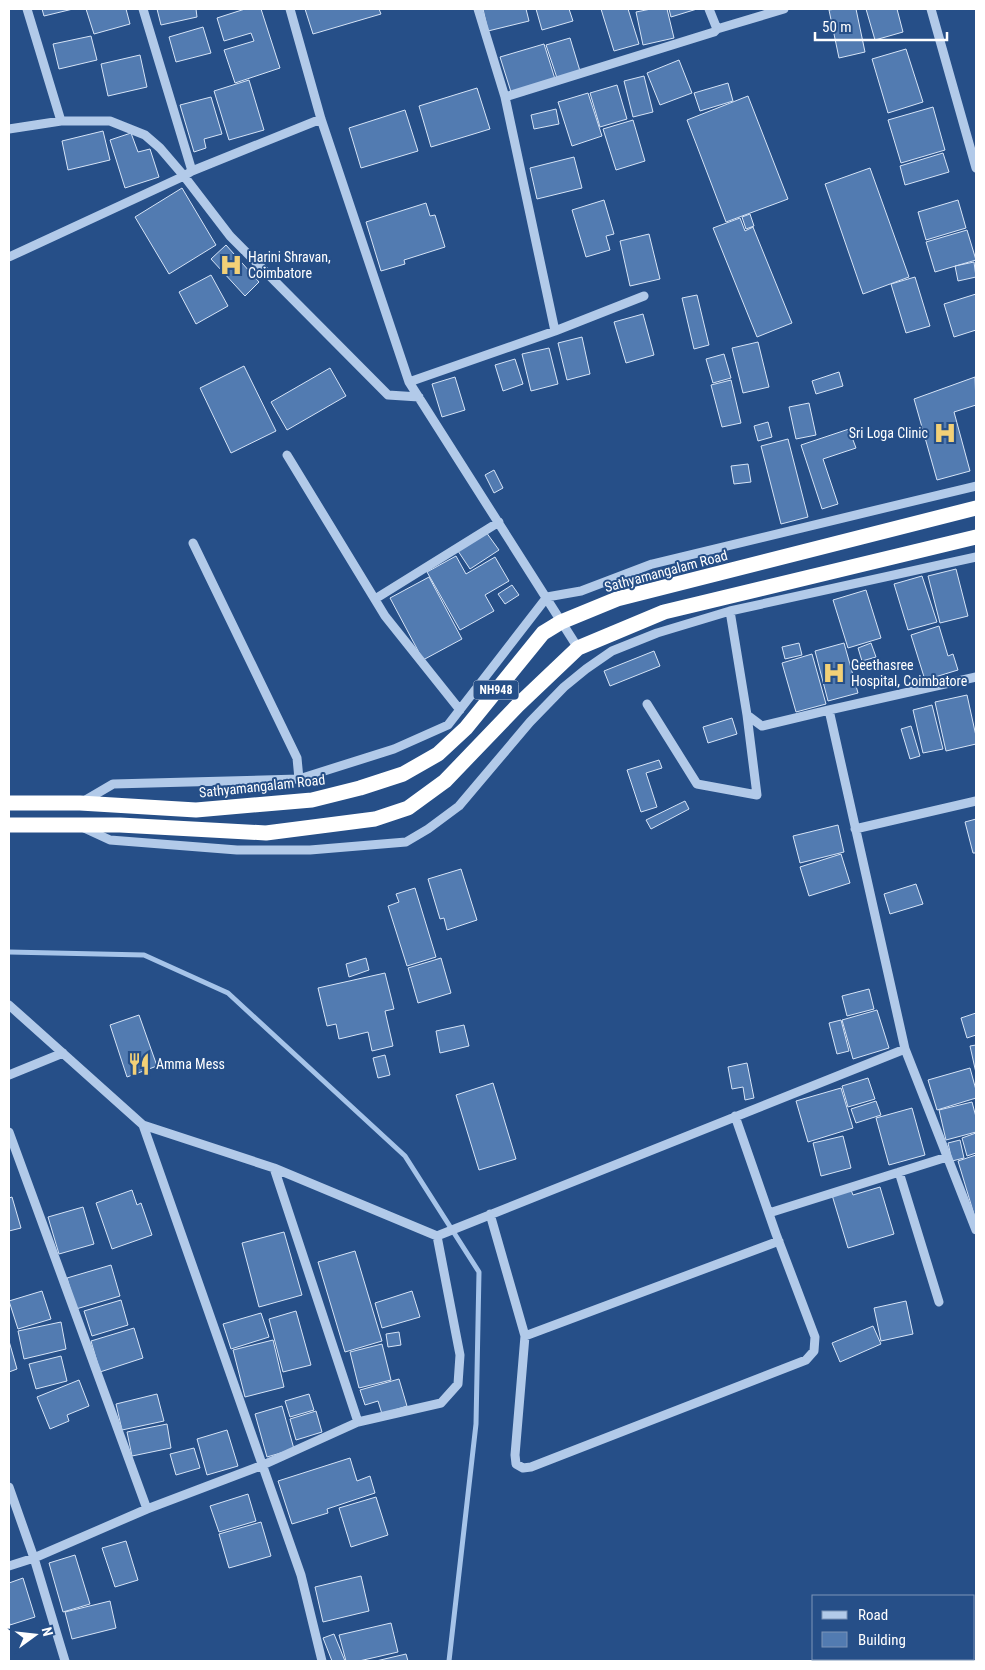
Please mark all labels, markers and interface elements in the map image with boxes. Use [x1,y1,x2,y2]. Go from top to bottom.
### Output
scale bar [815,10,948,42]
text: 50 m [822,18,852,36]
place label: Harini Shravan, Coimbatore [248,249,331,281]
hospital icon: Harini Shravan, Coimbatore [218,252,244,278]
hospital icon: Sri Loga Clinic [932,420,958,446]
place label: Sri Loga Clinic [849,425,928,441]
street label: Sathyamangalam Road [603,547,729,595]
place label: Geethasree Hospital, Coimbatore [851,657,968,689]
hospital icon: Geethasree Hospital, Coimbatore [821,660,847,686]
road number: NH948 [474,680,518,700]
street label: Sathyamangalam Road [198,771,326,801]
restaurant icon: Amma Mess [126,1051,152,1077]
place label: Amma Mess [156,1056,225,1072]
legend [812,1595,975,1660]
text: Road [858,1606,888,1624]
north arrow [10,1610,60,1660]
text: N [39,1625,56,1638]
text: Building [858,1631,906,1649]

